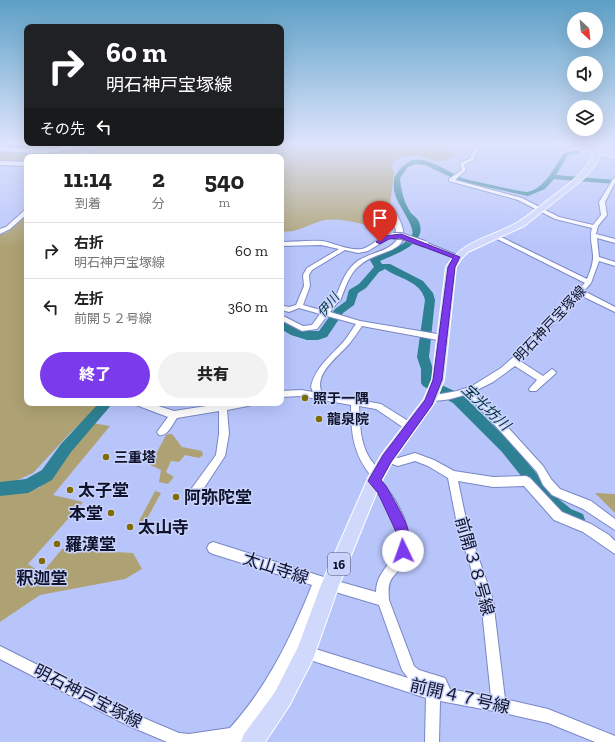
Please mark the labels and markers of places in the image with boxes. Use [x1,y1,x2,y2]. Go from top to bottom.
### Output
pin [363,201,397,242]
place label: 照于一隅 [313,390,369,407]
marker: 照于一隅 [300,393,310,403]
place label: 龍泉院 [327,411,369,428]
marker: 龍泉院 [314,414,324,424]
place label: 三重塔 [114,449,156,466]
marker: 三重塔 [101,452,111,462]
place label: 太子堂 [78,480,129,500]
marker: 太子堂 [65,485,75,495]
place label: 阿弥陀堂 [184,487,252,507]
marker: 阿弥陀堂 [171,492,181,502]
place label: 本堂 [69,503,103,523]
marker: 本堂 [106,508,116,518]
place label: 太山寺 [138,517,189,537]
marker: 太山寺 [125,522,135,532]
place label: 羅漢堂 [65,534,116,554]
marker: 羅漢堂 [52,539,62,549]
marker: 釈迦堂 [37,556,47,566]
place label: 釈迦堂 [17,568,68,588]

